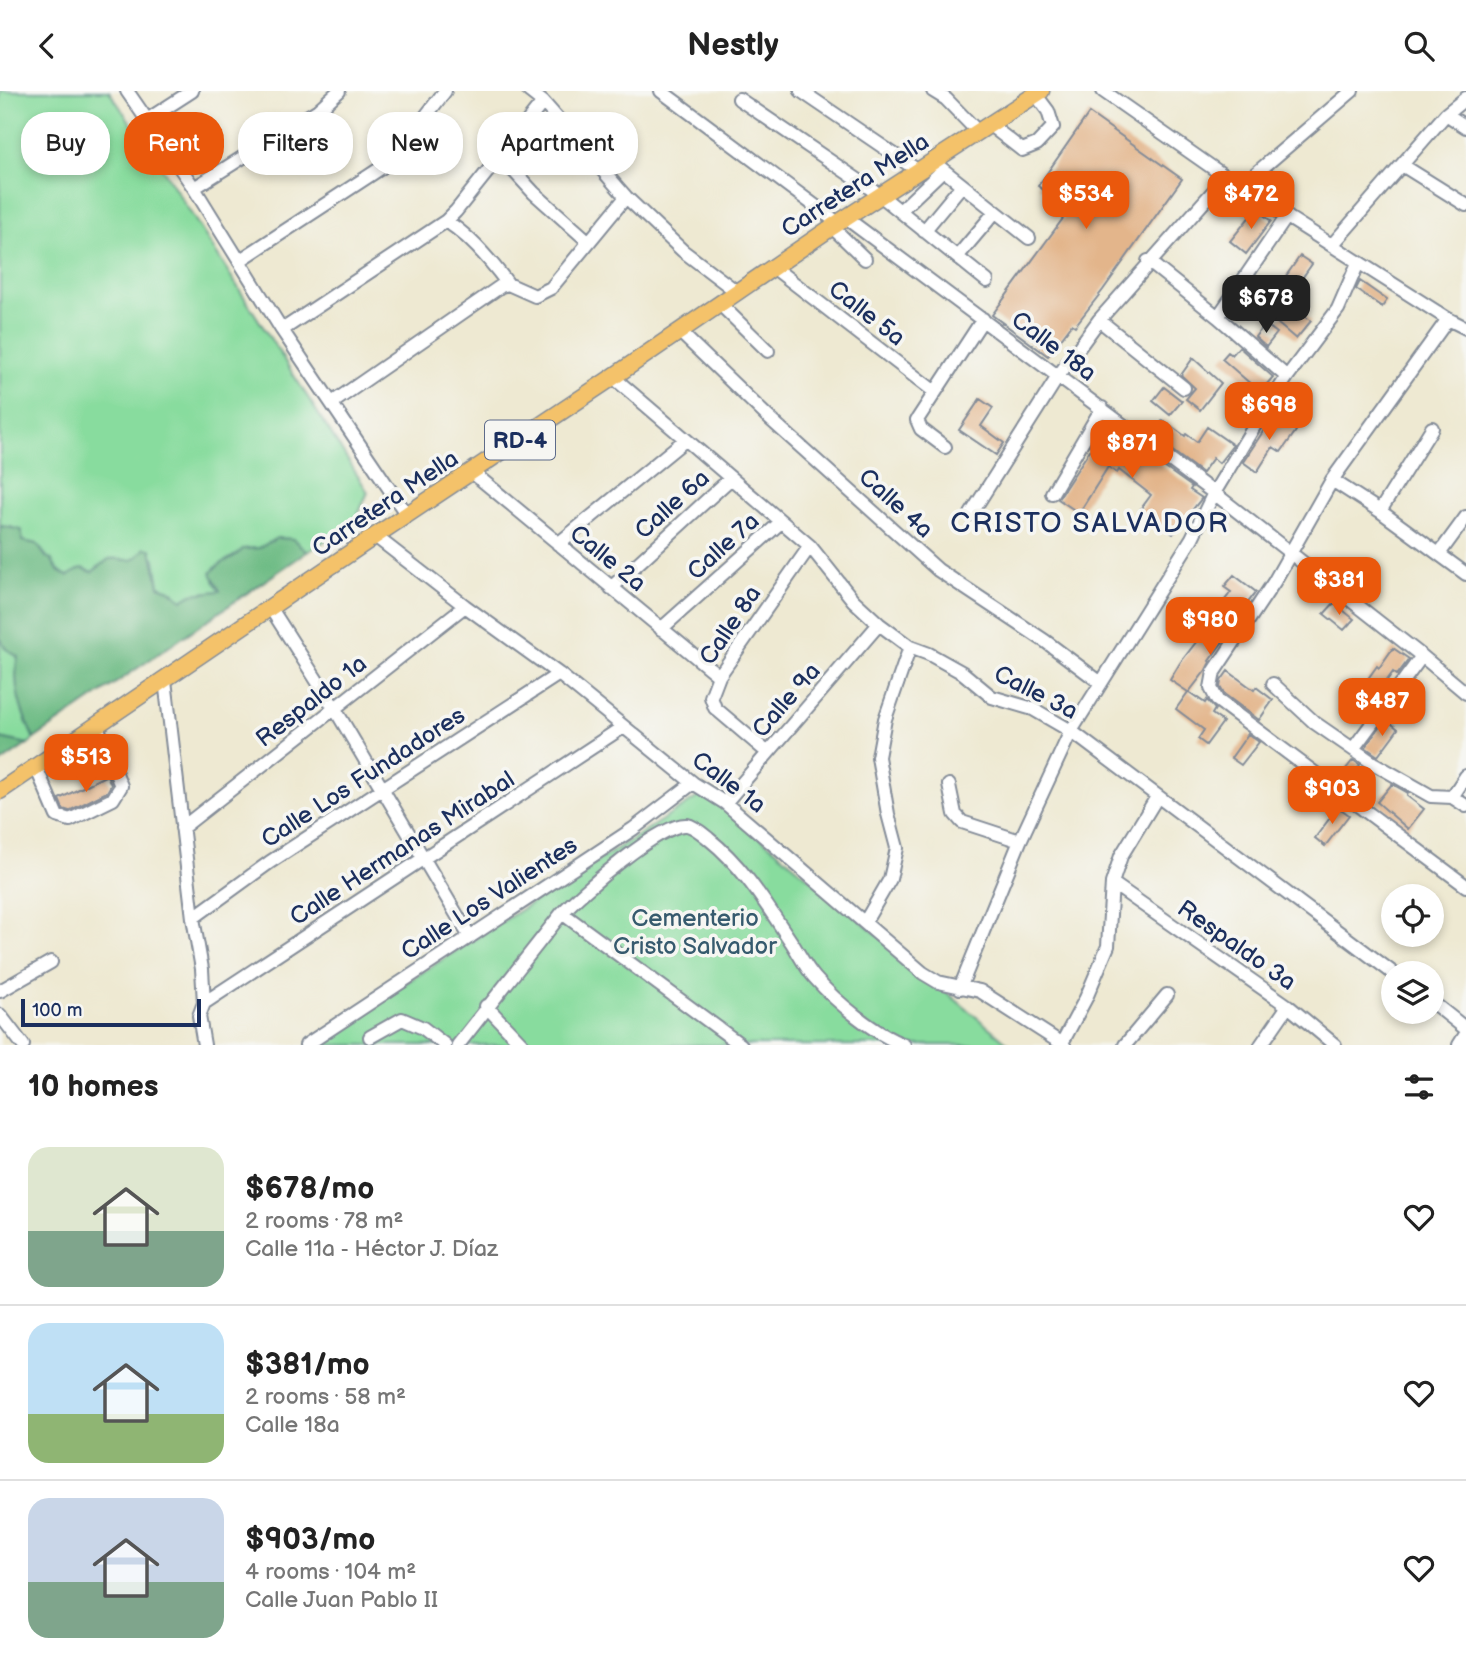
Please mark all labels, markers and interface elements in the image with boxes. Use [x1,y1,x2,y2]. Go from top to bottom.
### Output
text: Nestly [687,26,779,65]
icon: back [28,27,66,65]
icon: search [1400,27,1438,65]
chip: Buy [21,112,110,175]
chip: Rent [124,112,224,175]
chip: Filters [238,112,353,175]
chip: New [367,112,463,175]
chip: Apartment [477,112,638,175]
street label: Carretera Mella [776,127,934,244]
pin: $534 [1045,171,1127,231]
pin: $472 [1210,171,1292,231]
text: $534 [1058,180,1114,208]
text: $472 [1223,180,1279,208]
street label: Calle 5a [823,274,911,352]
pin: $678 [1225,275,1307,335]
text: $678 [1238,284,1294,312]
street label: Calle 18a [1006,305,1102,388]
pin: $698 [1228,383,1310,442]
text: $698 [1241,391,1297,419]
road number: RD-4 [485,421,555,459]
pin: $871 [1091,421,1173,480]
text: $871 [1106,429,1158,457]
street label: Carretera Mella [307,444,464,563]
street label: Calle 4a [852,462,939,544]
street label: Calle 6a [629,463,716,545]
street label: Calle 7a [681,507,765,586]
district label: CRISTO SALVADOR [950,507,1230,540]
street label: Calle 2a [564,519,652,598]
pin: $381 [1298,557,1380,617]
text: $381 [1313,566,1365,594]
street label: Calle 8a [693,580,767,670]
pin: $980 [1169,597,1251,657]
text: $980 [1182,606,1238,634]
street label: Respaldo 1a [250,649,372,754]
street label: Calle 9a [746,657,827,744]
street label: Calle 3a [989,659,1083,726]
pin: $487 [1341,679,1423,738]
text: $487 [1354,687,1410,715]
street label: Calle Los Fundadores [256,701,471,854]
pin: $513 [45,735,127,794]
text: $513 [60,743,112,771]
street label: Calle 1a [686,745,771,819]
street label: Calle Hermanas Mirabal [285,765,520,932]
pin: $903 [1291,767,1373,826]
text: $903 [1304,775,1360,803]
street label: Calle Los Valientes [396,831,583,966]
map controls [1381,884,1444,1024]
button: locate [1381,884,1444,947]
street label: Respaldo 3a [1172,894,1302,997]
park label: Cementerio Cristo Salvador [613,904,777,961]
button: layers [1381,961,1444,1024]
scale bar [21,996,201,1028]
text: 100 m [32,999,83,1022]
icon: filters [1400,1068,1438,1106]
text: 10 homes [28,1069,159,1105]
text: $678/mo [245,1171,374,1207]
icon: home [84,1175,168,1259]
icon: heart [1400,1198,1438,1236]
text: 2 rooms · 78 m² [245,1207,403,1235]
text: Calle 11a - Héctor J. Díaz [245,1235,498,1263]
text: $381/mo [245,1347,370,1383]
icon: home [84,1351,168,1435]
icon: heart [1400,1374,1438,1412]
text: 2 rooms · 58 m² [245,1383,406,1411]
text: Calle 18a [245,1411,340,1439]
text: $903/mo [245,1522,375,1558]
icon: home [84,1526,168,1610]
icon: heart [1400,1549,1438,1587]
text: 4 rooms · 104 m² [245,1558,416,1586]
text: Calle Juan Pablo II [245,1586,438,1614]

